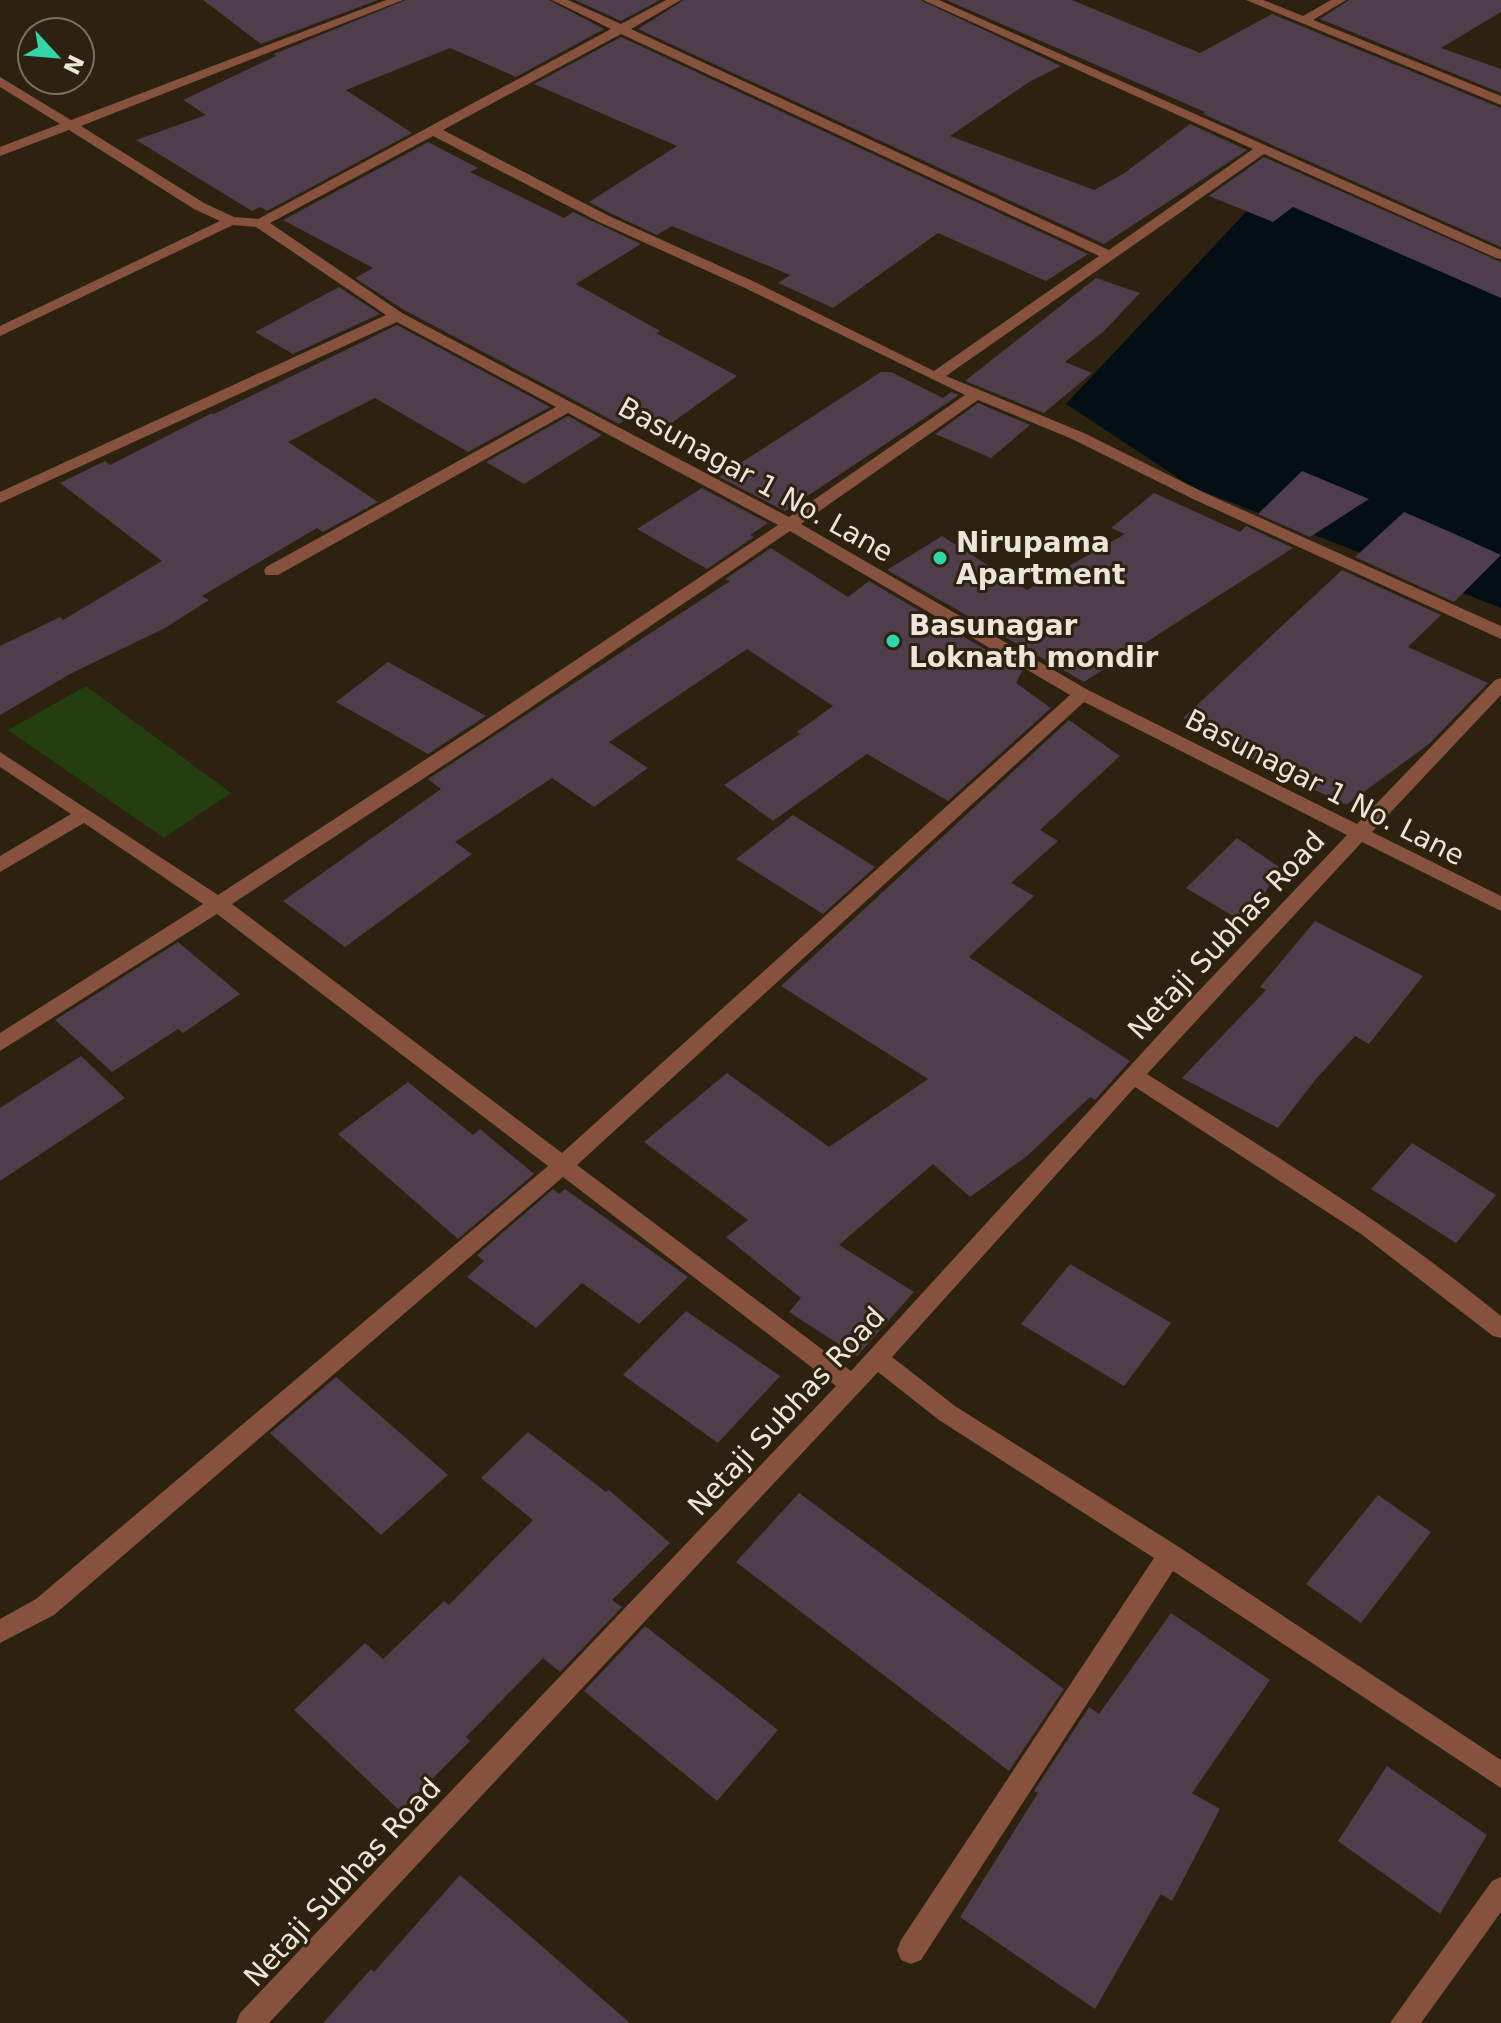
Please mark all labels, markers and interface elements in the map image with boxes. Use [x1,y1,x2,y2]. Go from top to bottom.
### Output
north arrow [16,16,96,96]
text: N [58,51,89,78]
street label: Basunagar 1 No. Lane [613,390,899,569]
place label: Nirupama Apartment [956,526,1125,591]
marker: Nirupama Apartment [931,549,949,567]
place label: Basunagar Loknath mondir [909,609,1159,674]
marker: Basunagar Loknath mondir [884,632,902,650]
street label: Basunagar 1 No. Lane [1180,703,1470,872]
street label: Netaji Subhas Road [1121,824,1331,1046]
street label: Netaji Subhas Road [681,1300,891,1522]
street label: Netaji Subhas Road [237,1771,447,1993]

